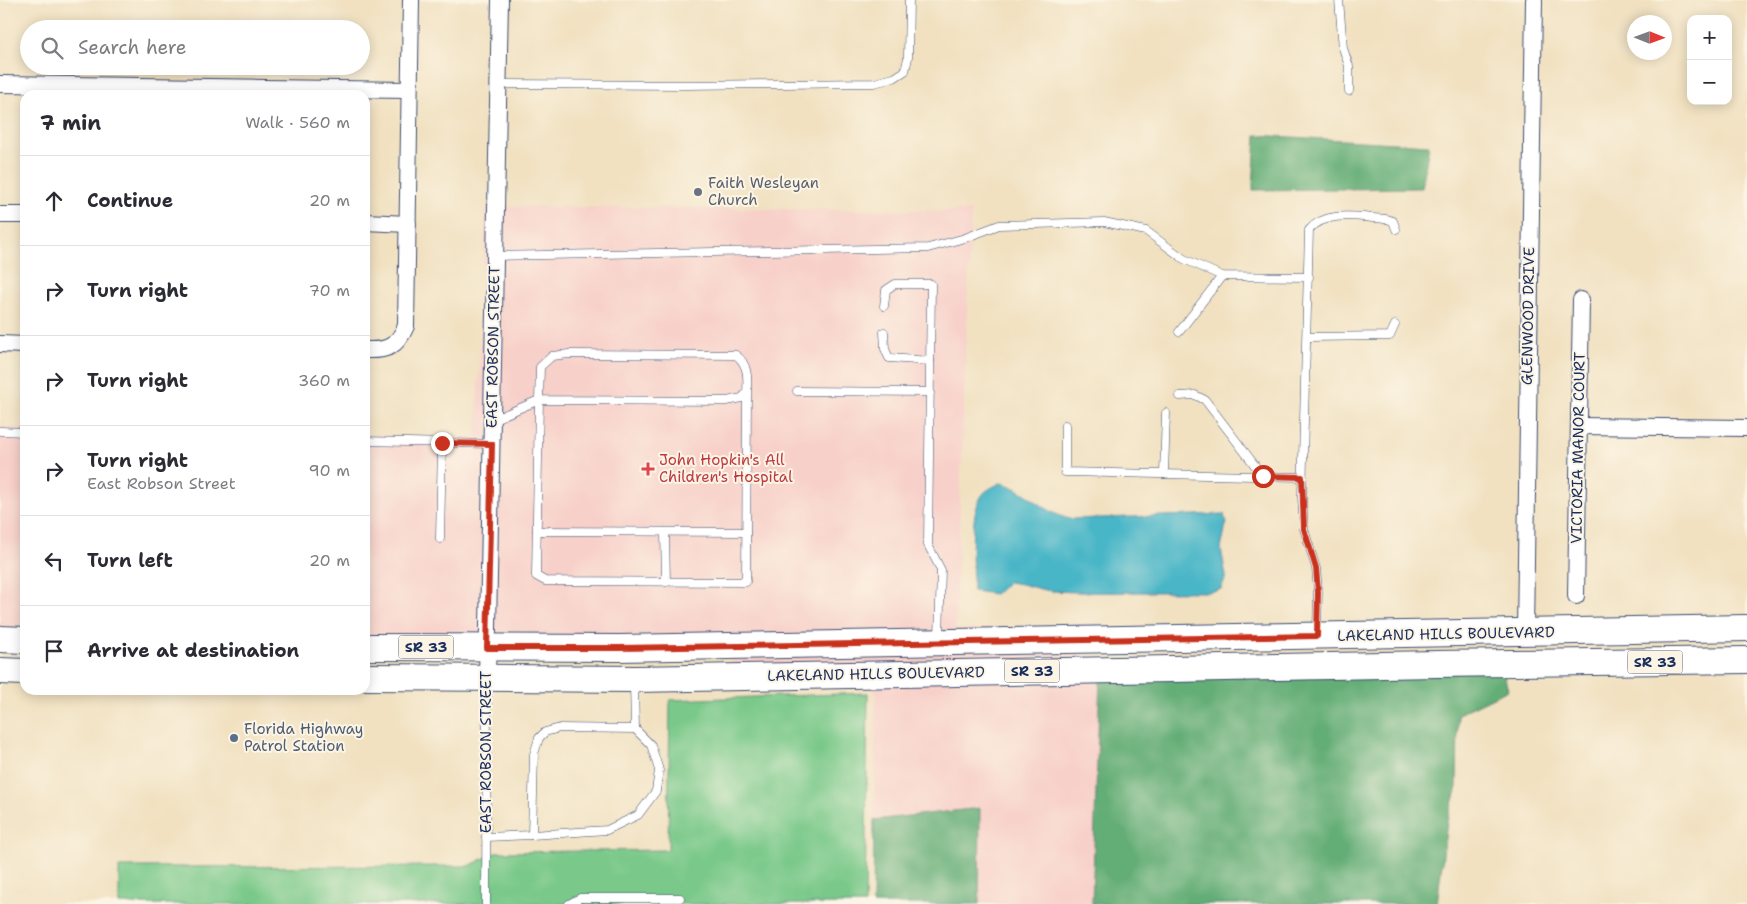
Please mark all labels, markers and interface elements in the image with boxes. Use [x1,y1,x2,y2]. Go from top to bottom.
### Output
north arrow [1627,15,1672,60]
map controls [1687,15,1732,105]
button: + [1687,15,1732,60]
search box [20,20,370,75]
icon: search [38,34,66,62]
text: Search here [78,35,187,60]
button: − [1687,60,1732,105]
text: 7 min [40,109,101,137]
text: Walk · 560 m [245,112,350,133]
place label: Faith Wesleyan Church [708,173,819,210]
marker: Faith Wesleyan Church [692,186,704,198]
icon: ahead [40,187,68,215]
text: Continue [87,188,173,213]
text: 20 m [309,190,350,211]
street label: GLENWOOD DRIVE [1517,247,1539,385]
street label: EAST ROBSON STREET [482,266,504,428]
icon: right [40,277,68,305]
text: Turn right [87,278,188,303]
text: 70 m [309,280,350,301]
street label: VICTORIA MANOR COURT [1566,352,1590,544]
icon: right [40,367,68,395]
text: Turn right [87,368,188,393]
text: 360 m [298,370,350,391]
route end [431,432,454,455]
text: Turn right [87,448,188,473]
place label: John Hopkin's All Children's Hospital [659,450,793,487]
icon: right [40,457,68,485]
text: 90 m [309,460,350,481]
marker: John Hopkin's All Children's Hospital [641,462,655,476]
route start [1252,465,1275,488]
text: East Robson Street [87,473,236,494]
icon: left [40,547,68,575]
text: Turn left [87,548,173,573]
text: 20 m [309,550,350,571]
street label: LAKELAND HILLS BOULEVARD [1337,622,1555,646]
road number: SR 33 [398,636,454,659]
icon: arrive [40,637,68,665]
text: Arrive at destination [87,638,299,663]
road number: SR 33 [1628,650,1682,674]
road number: SR 33 [1004,659,1060,682]
street label: LAKELAND HILLS BOULEVARD [767,662,985,686]
street label: EAST ROBSON STREET [476,671,496,833]
place label: Florida Highway Patrol Station [244,719,363,756]
marker: Florida Highway Patrol Station [228,732,240,744]

